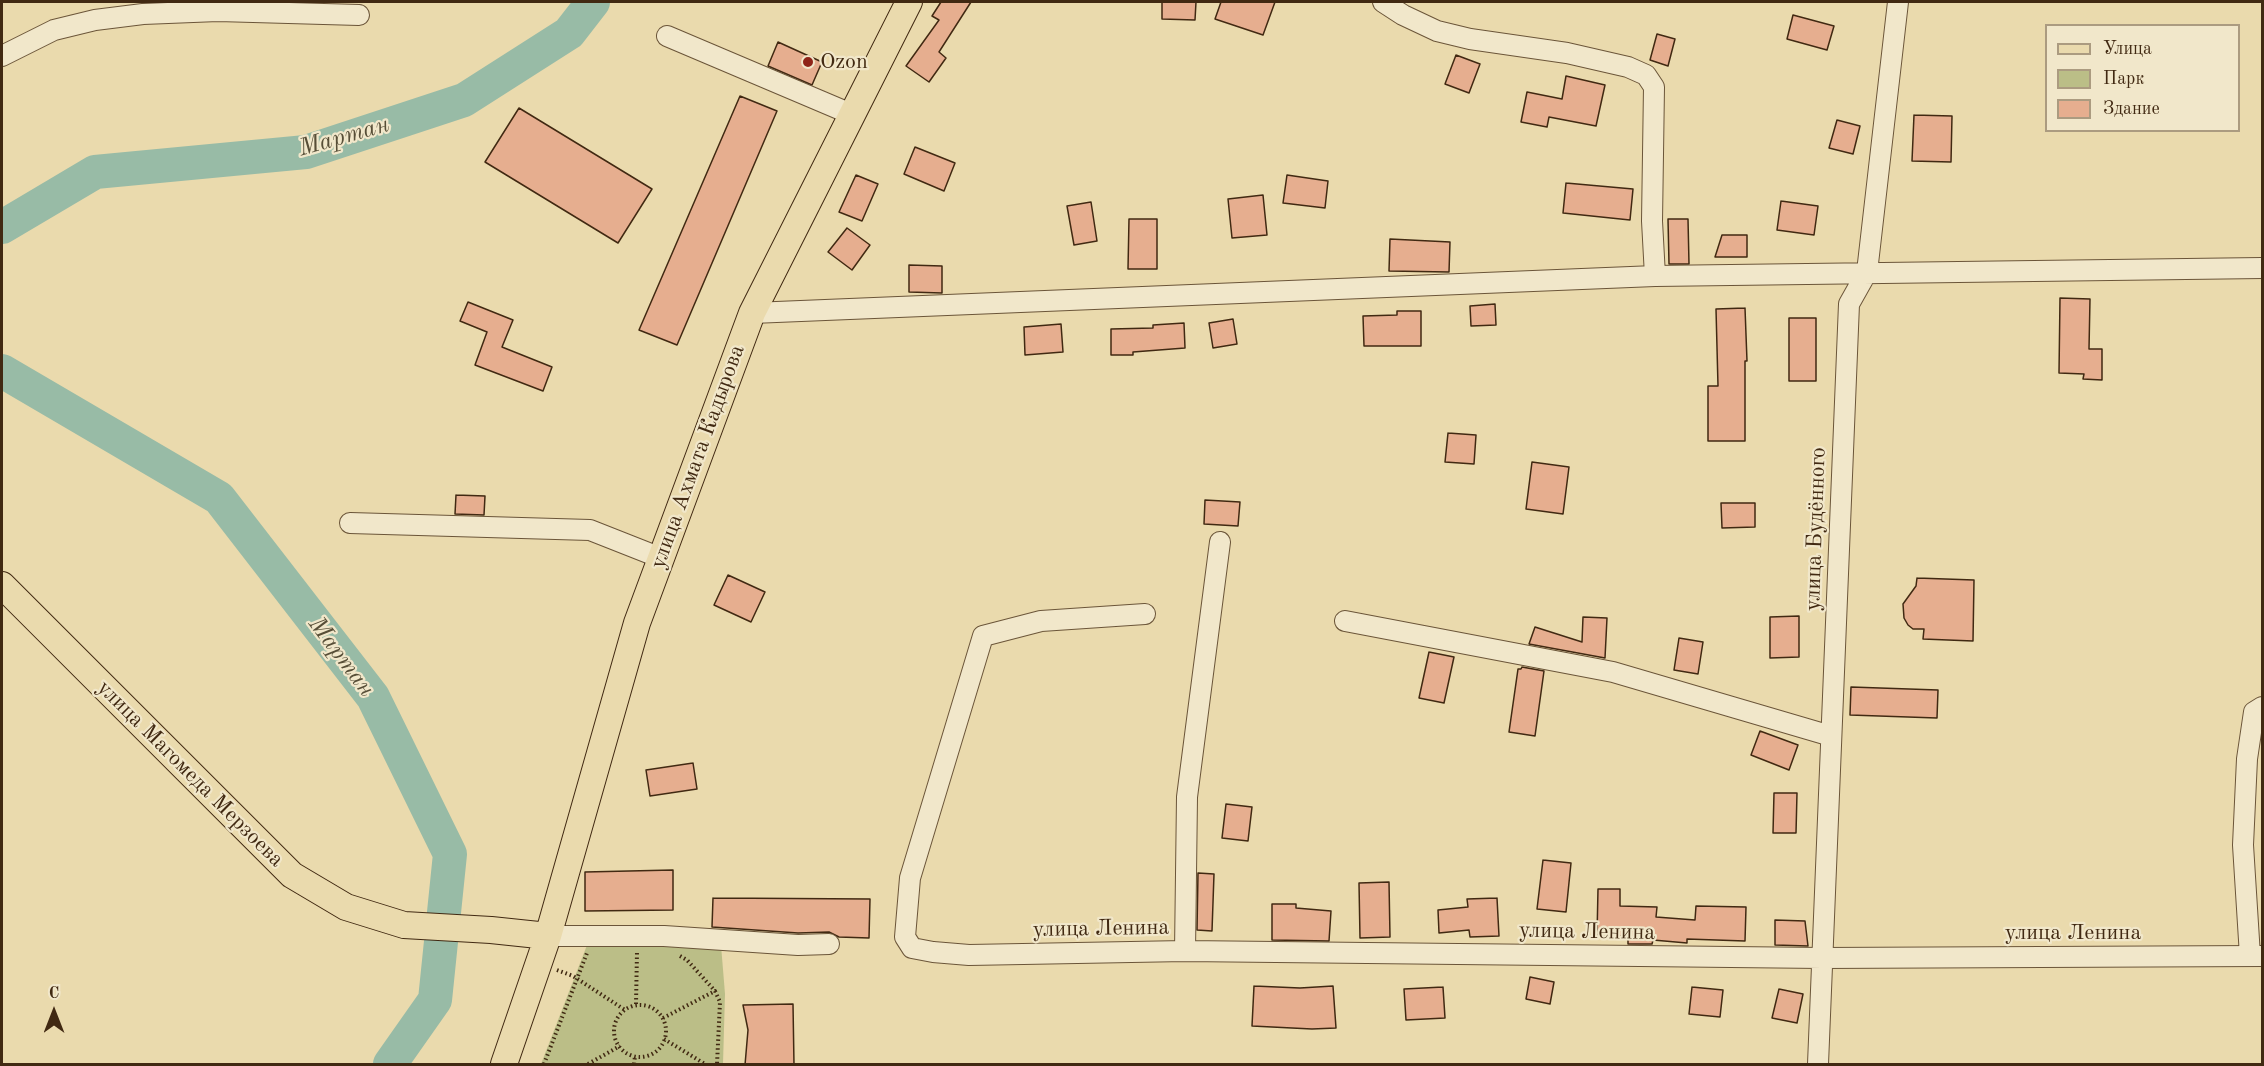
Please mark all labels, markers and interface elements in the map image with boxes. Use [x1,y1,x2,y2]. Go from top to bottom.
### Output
legend [2045,24,2240,132]
text: Улица [2103,40,2152,58]
place label: Ozon [820,49,868,75]
marker: Ozon [801,55,815,69]
text: Парк [2103,70,2144,88]
text: Здание [2103,100,2160,118]
water label: Мартан [295,110,393,164]
street label: улица Ахмата Кадырова [645,341,751,573]
street label: улица Будённого [1800,447,1832,611]
water label: Мартан [301,611,381,703]
street label: улица Магомеда Мерзоева [91,675,289,873]
street label: улица Ленина [1033,915,1169,943]
street label: улица Ленина [1519,918,1655,946]
street label: улица Ленина [2005,920,2141,946]
north arrow [24,982,84,1042]
text: С [49,986,59,1002]

